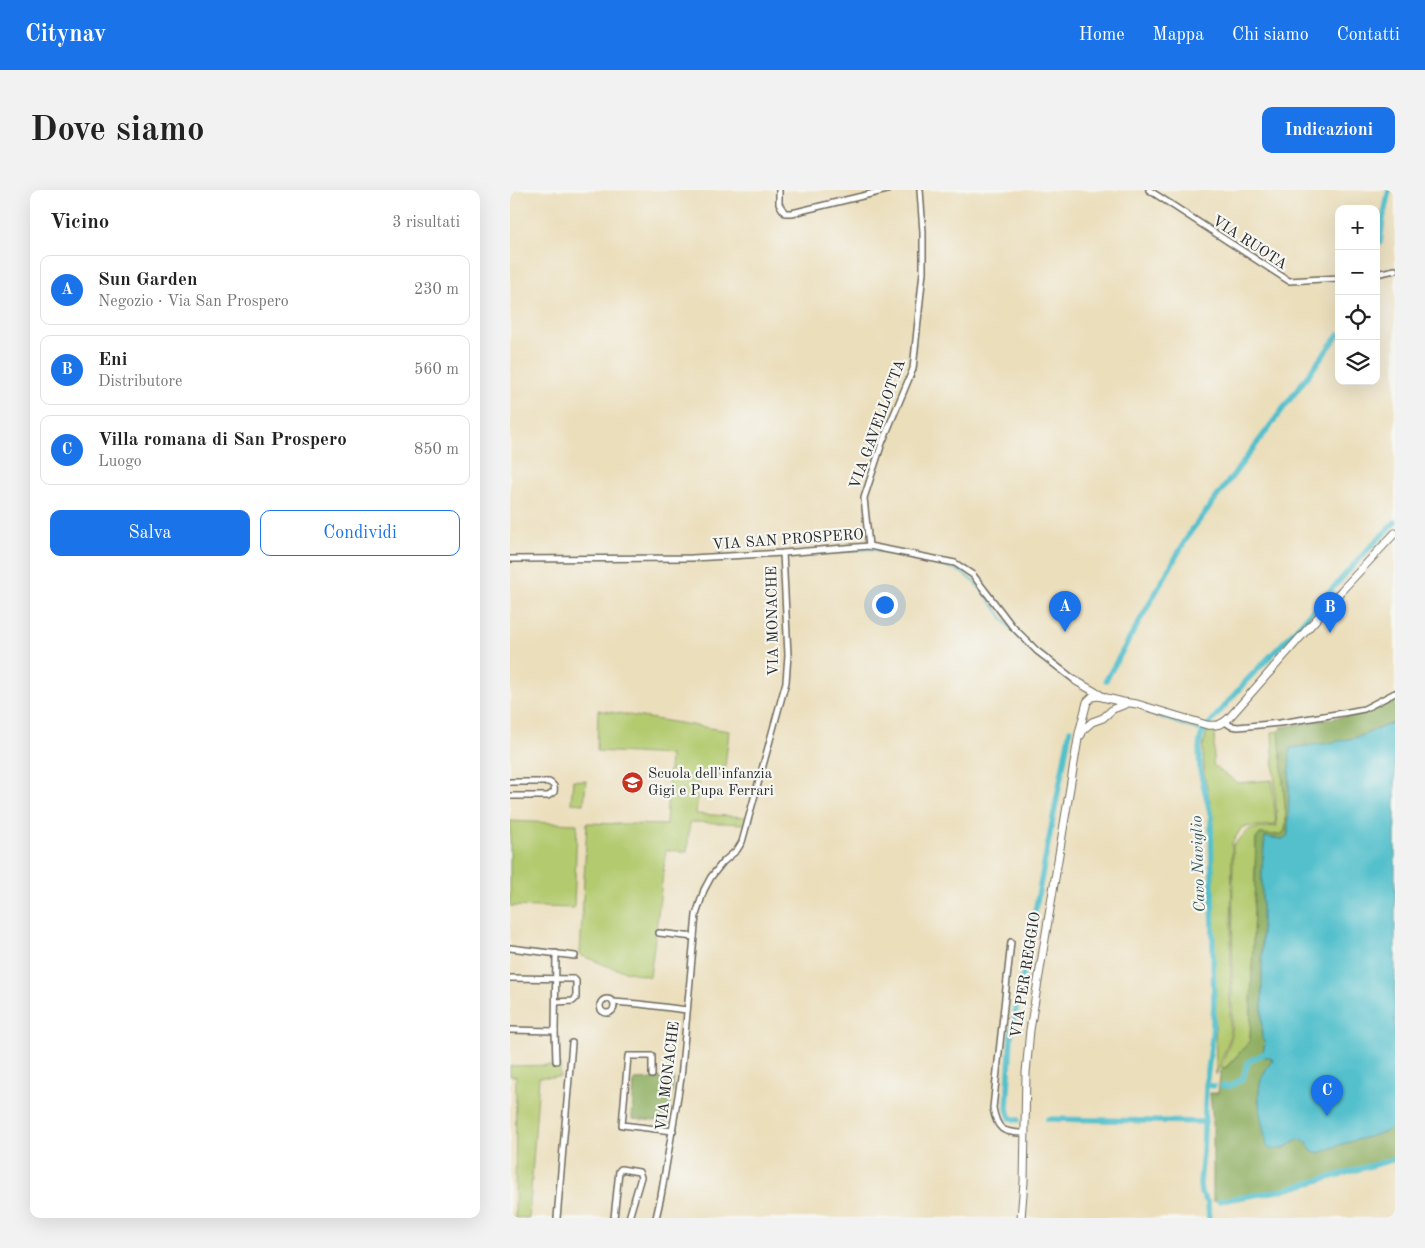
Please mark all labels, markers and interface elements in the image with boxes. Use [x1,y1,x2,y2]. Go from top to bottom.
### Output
text: Citynav [25,23,106,47]
text: Home [1079,26,1125,44]
text: Mappa [1153,26,1204,44]
text: Chi siamo [1232,26,1309,44]
text: Contatti [1337,26,1400,44]
button: Indicazioni [1262,107,1395,153]
text: Dove siamo [30,113,205,148]
map controls [1335,205,1380,385]
button: + [1335,205,1380,250]
text: Vicino [50,212,109,233]
street label: VIA RUOTA [1209,214,1290,273]
text: 3 risultati [392,215,460,231]
button: − [1335,250,1380,295]
text: Sun Garden [98,271,197,290]
text: A [61,282,73,298]
text: 230 m [414,282,459,298]
text: Negozio · Via San Prospero [98,294,289,310]
button: locate [1335,295,1380,340]
button: layers [1335,340,1380,385]
text: Eni [98,351,127,370]
street label: VIA GAVELLOTTA [848,357,909,491]
text: B [61,362,73,378]
text: 560 m [414,362,459,378]
text: Distributore [98,374,182,390]
text: Villa romana di San Prospero [98,431,347,450]
text: C [62,442,72,458]
text: 850 m [414,442,459,458]
text: Luogo [98,454,142,470]
button: Salva [50,510,250,556]
button: Condividi [260,510,460,556]
street label: VIA SAN PROSPERO [712,528,864,553]
street label: VIA MONACHE [765,566,782,676]
pin: A [1049,591,1081,632]
your location [872,592,898,618]
pin: B [1314,592,1346,633]
place label: Scuola dell'infanzia Gigi e Pupa Ferrari [648,767,774,799]
school or university icon: Scuola dell'infanzia Gigi e Pupa Ferrari [620,770,644,794]
water label: Cavo Naviglio [1189,815,1209,913]
street label: VIA PER REGGIO [1009,911,1044,1039]
street label: VIA MONACHE [654,1021,683,1132]
pin: C [1311,1075,1343,1116]

